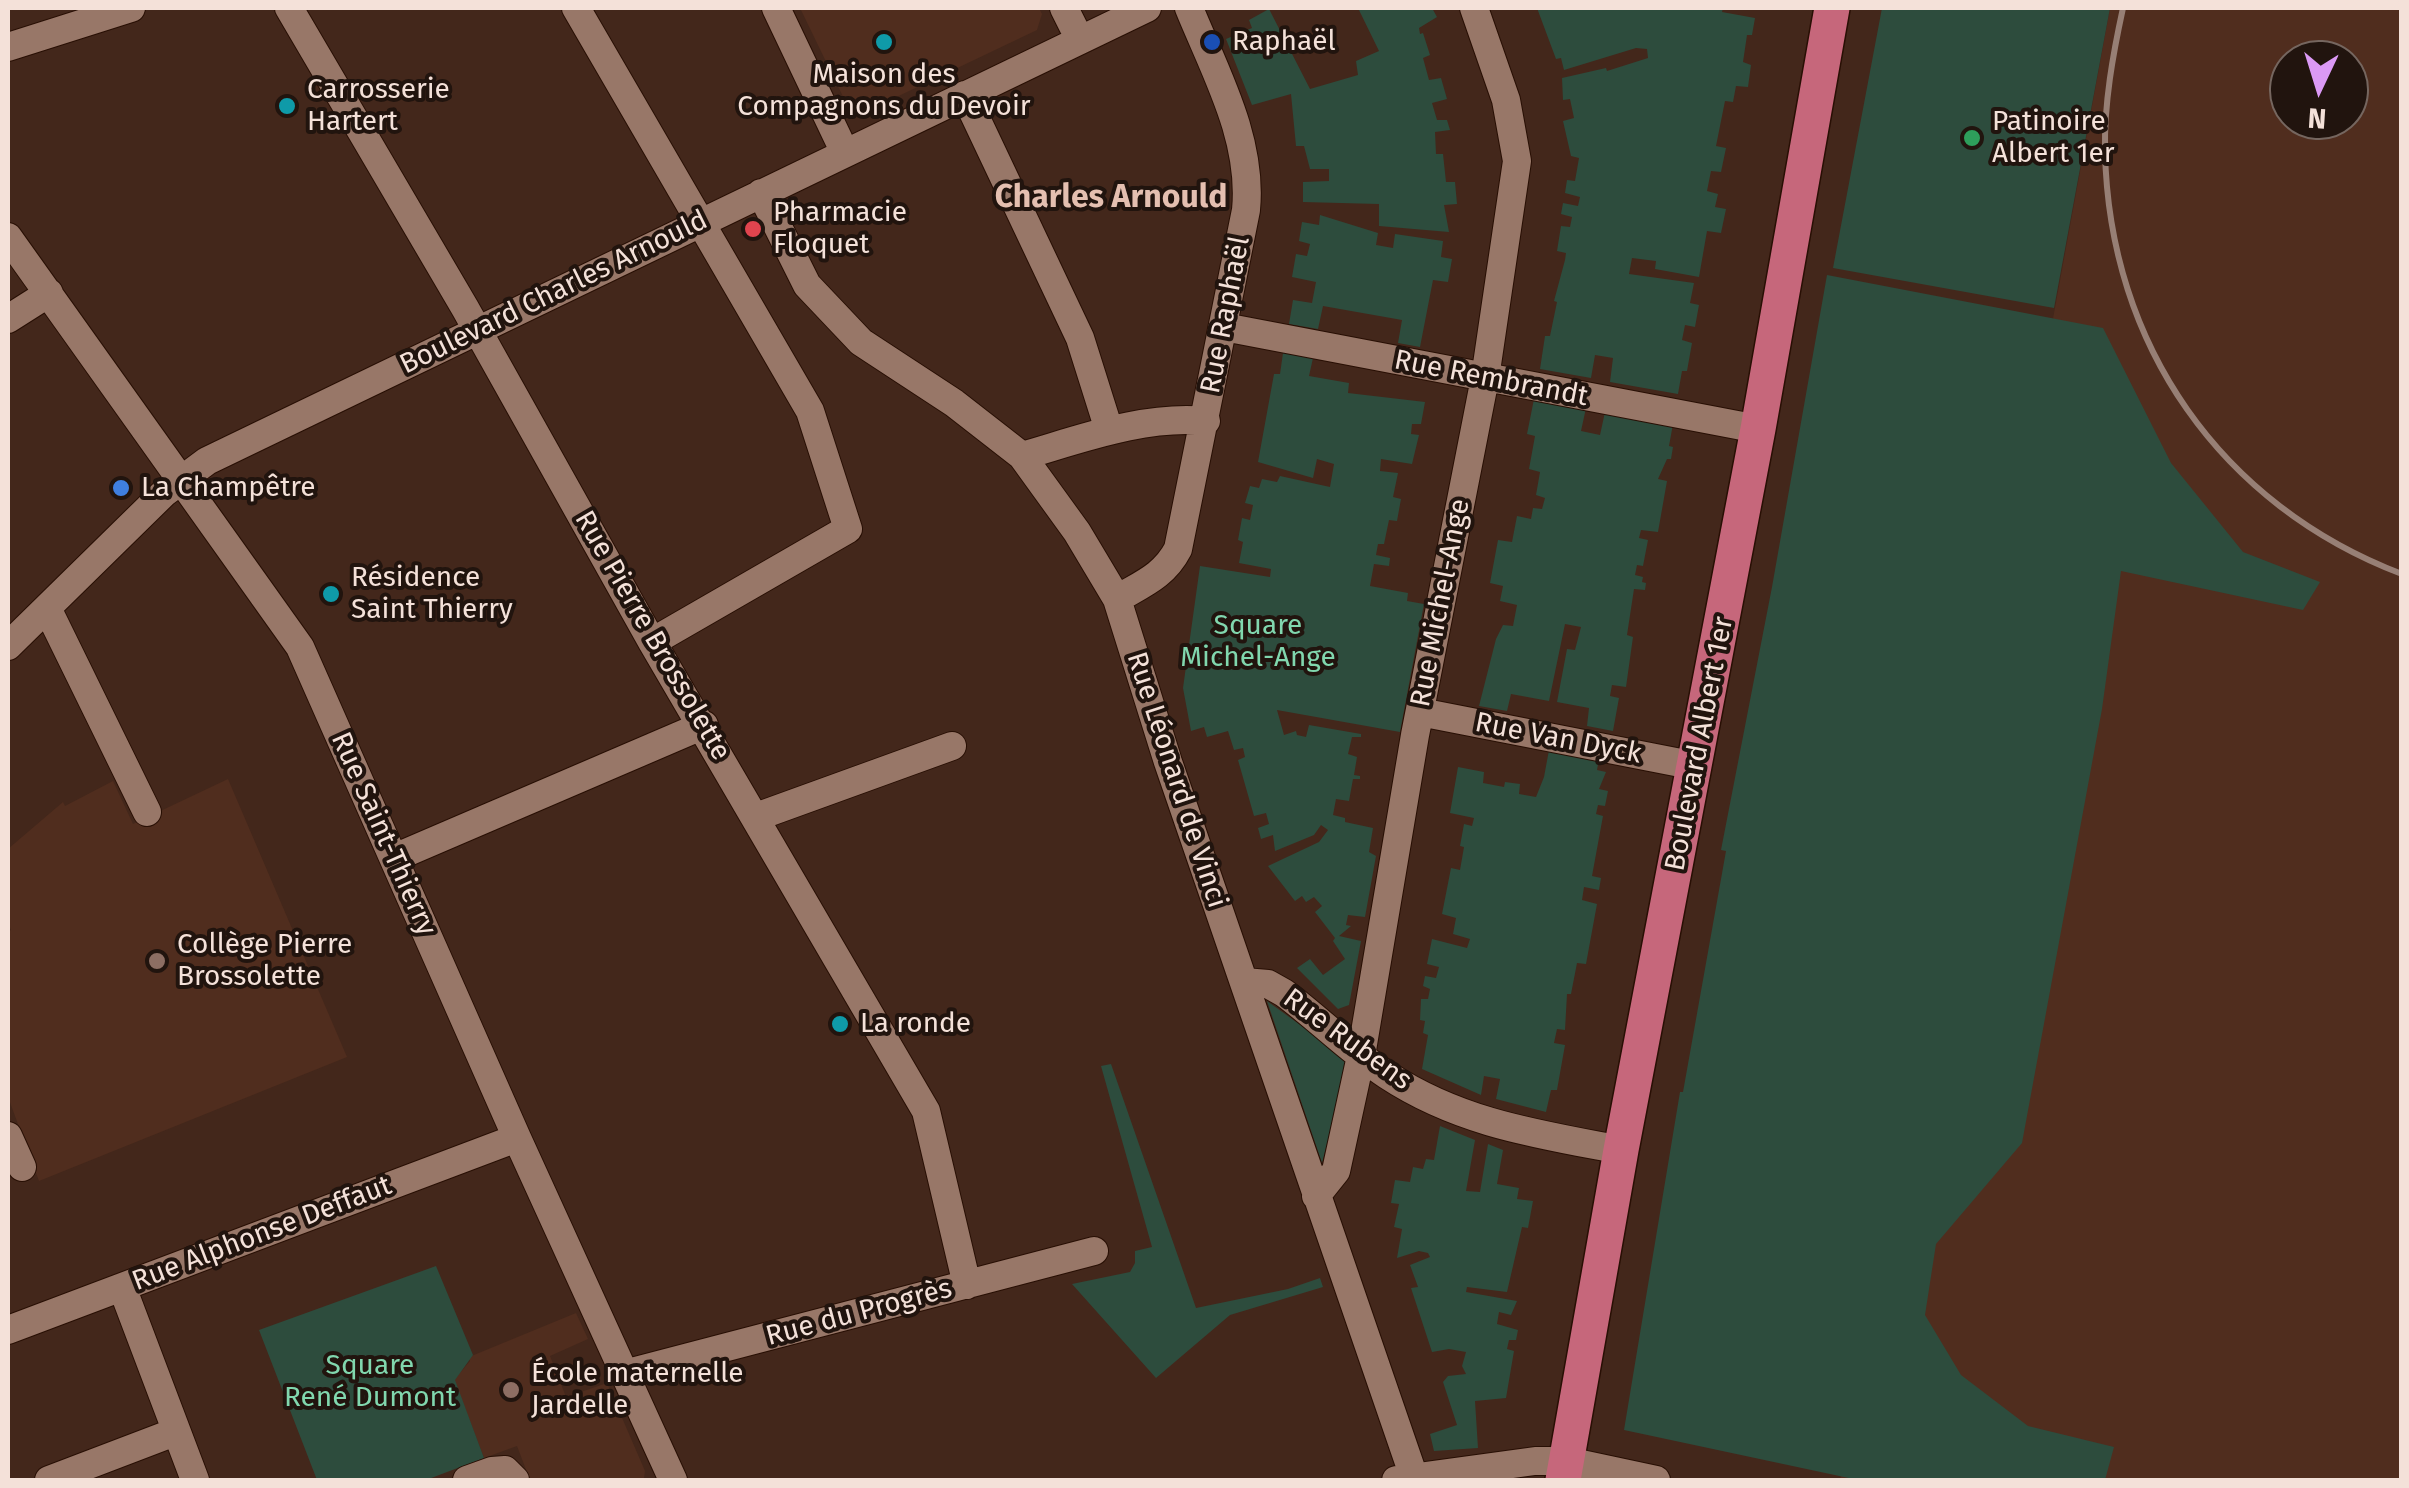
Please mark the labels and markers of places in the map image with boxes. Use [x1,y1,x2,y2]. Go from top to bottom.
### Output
place label: Raphaël [1232,25,1336,59]
marker: Maison des Compagnons du Devoir [873,31,895,53]
marker: Raphaël [1201,31,1223,53]
place label: Maison des Compagnons du Devoir [737,58,1031,124]
place label: Carrosserie Hartert [307,73,450,139]
marker: Carrosserie Hartert [276,95,298,117]
place label: Patinoire Albert 1er [1992,105,2115,171]
marker: Patinoire Albert 1er [1961,127,1983,149]
place label: Pharmacie Floquet [773,196,907,262]
marker: Pharmacie Floquet [742,218,764,240]
place label: La Champêtre [141,471,316,505]
marker: La Champêtre [110,477,132,499]
place label: Résidence Saint Thierry [351,561,513,627]
marker: Résidence Saint Thierry [320,583,342,605]
place label: Collège Pierre Brossolette [177,928,352,994]
marker: Collège Pierre Brossolette [146,950,168,972]
place label: La ronde [860,1007,971,1041]
marker: La ronde [829,1013,851,1035]
place label: École maternelle Jardelle [531,1357,744,1423]
marker: École maternelle Jardelle [500,1379,522,1401]

